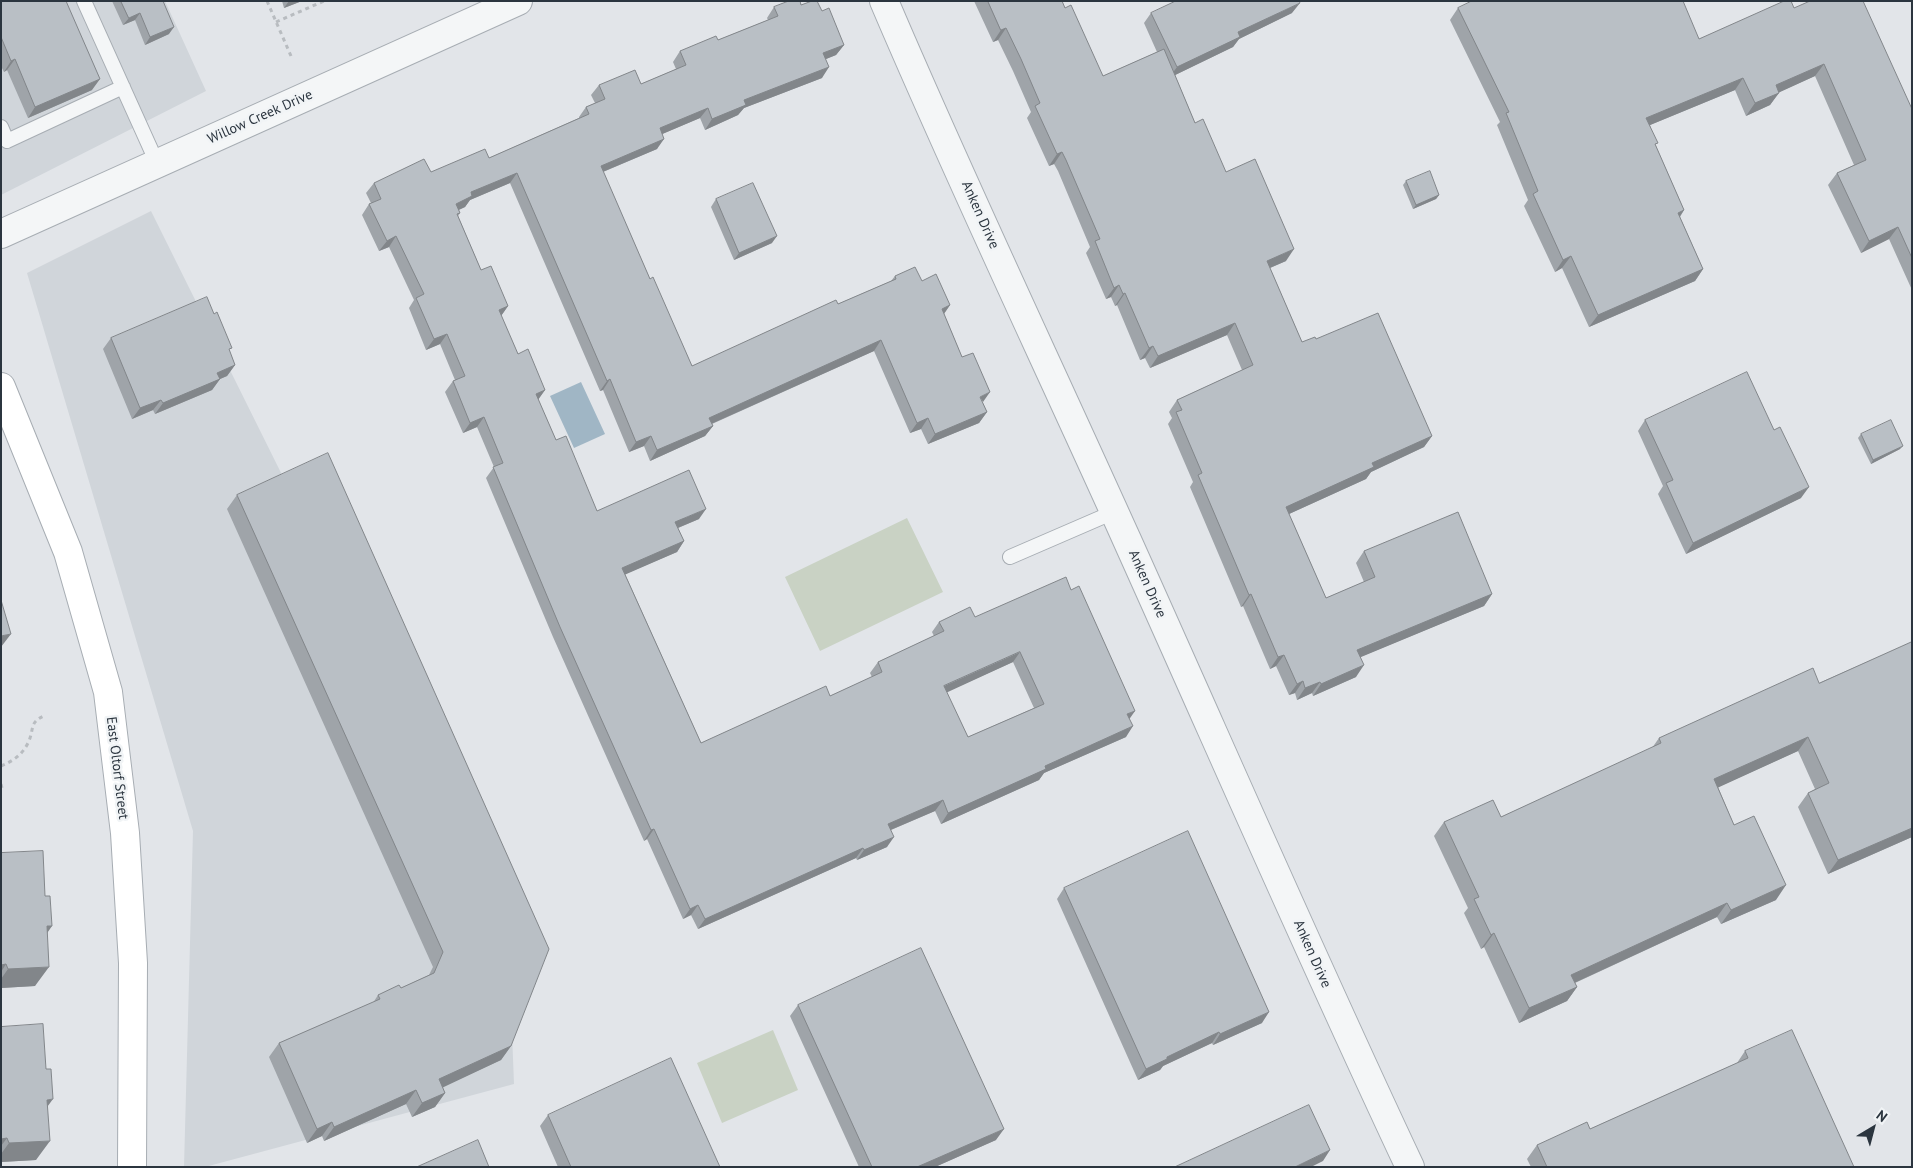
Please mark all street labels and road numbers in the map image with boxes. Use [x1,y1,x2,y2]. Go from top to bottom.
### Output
street label: Willow Creek Drive [205,86,315,148]
street label: Anken Drive [958,179,1002,251]
street label: Anken Drive [1125,548,1169,620]
street label: East Oltorf Street [102,716,132,820]
street label: Anken Drive [1290,918,1334,990]

